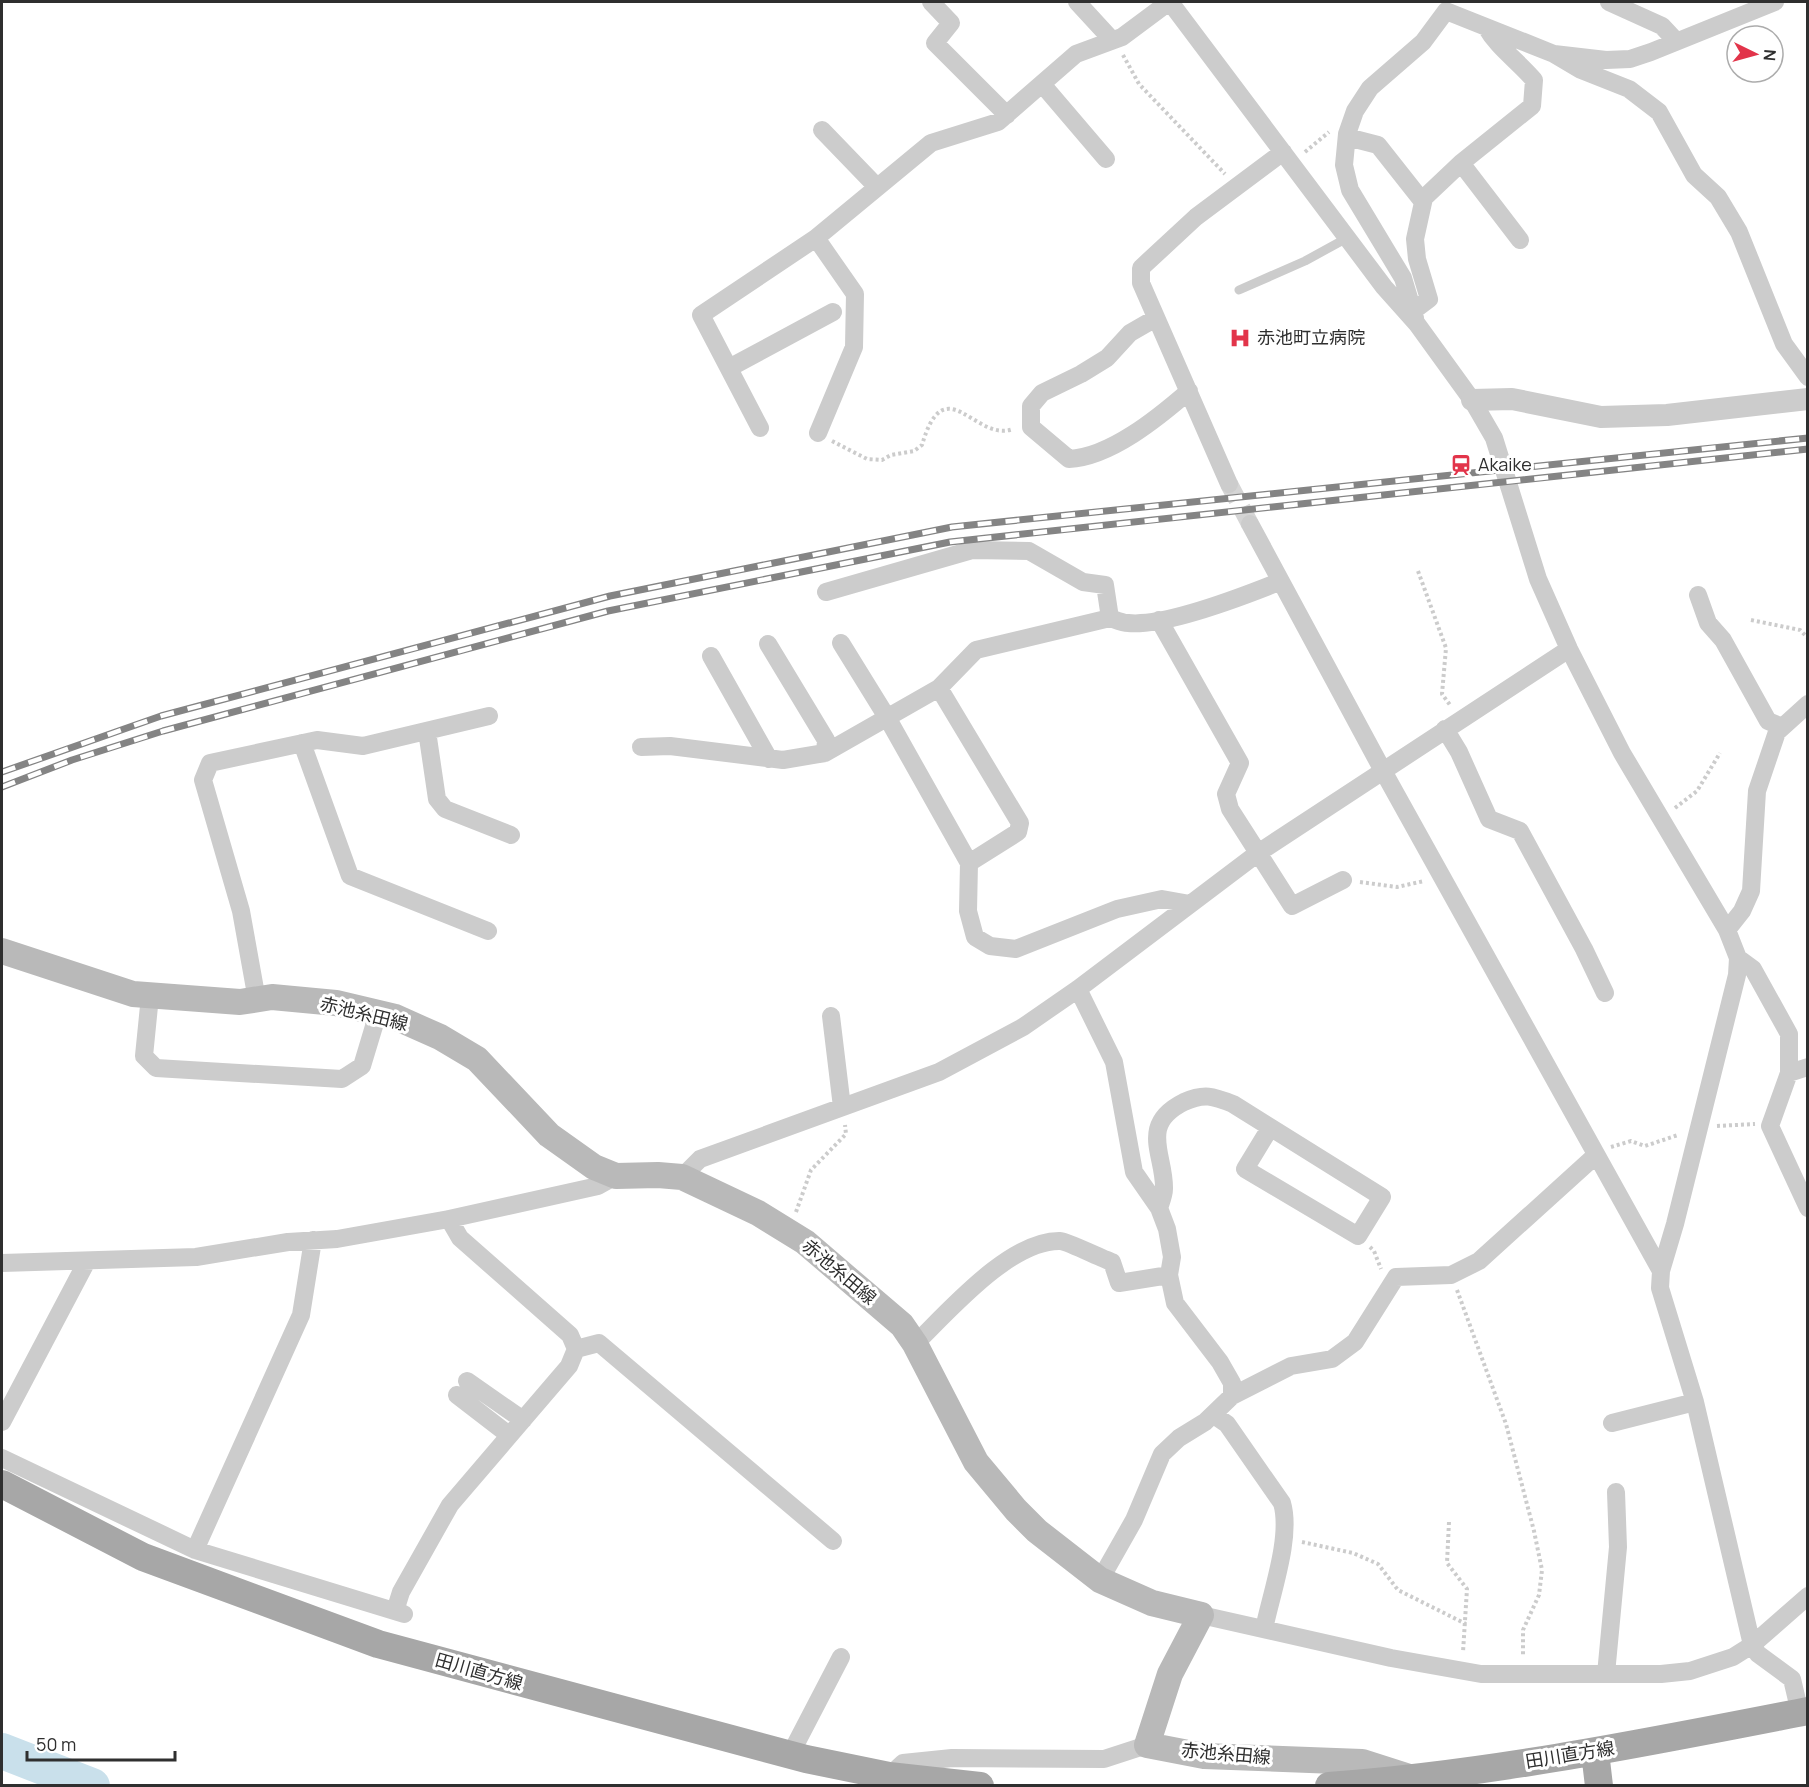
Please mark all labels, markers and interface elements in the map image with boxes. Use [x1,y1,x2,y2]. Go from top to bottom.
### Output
north arrow [1725,24,1785,84]
text: N [1758,49,1781,62]
place label: 赤池町立病院 [1257,325,1365,349]
hospital icon: 赤池町立病院 [1228,326,1252,350]
place label: Akaike [1478,452,1532,476]
station icon: Akaike [1449,453,1473,477]
street label: 赤池糸田線 [318,990,411,1036]
street label: 赤池糸田線 [797,1233,882,1309]
street label: 田川直方線 [433,1647,526,1695]
scale bar [27,1724,176,1762]
text: 50 m [36,1732,76,1756]
street label: 田川直方線 [1524,1735,1616,1773]
street label: 赤池糸田線 [1180,1737,1272,1769]

